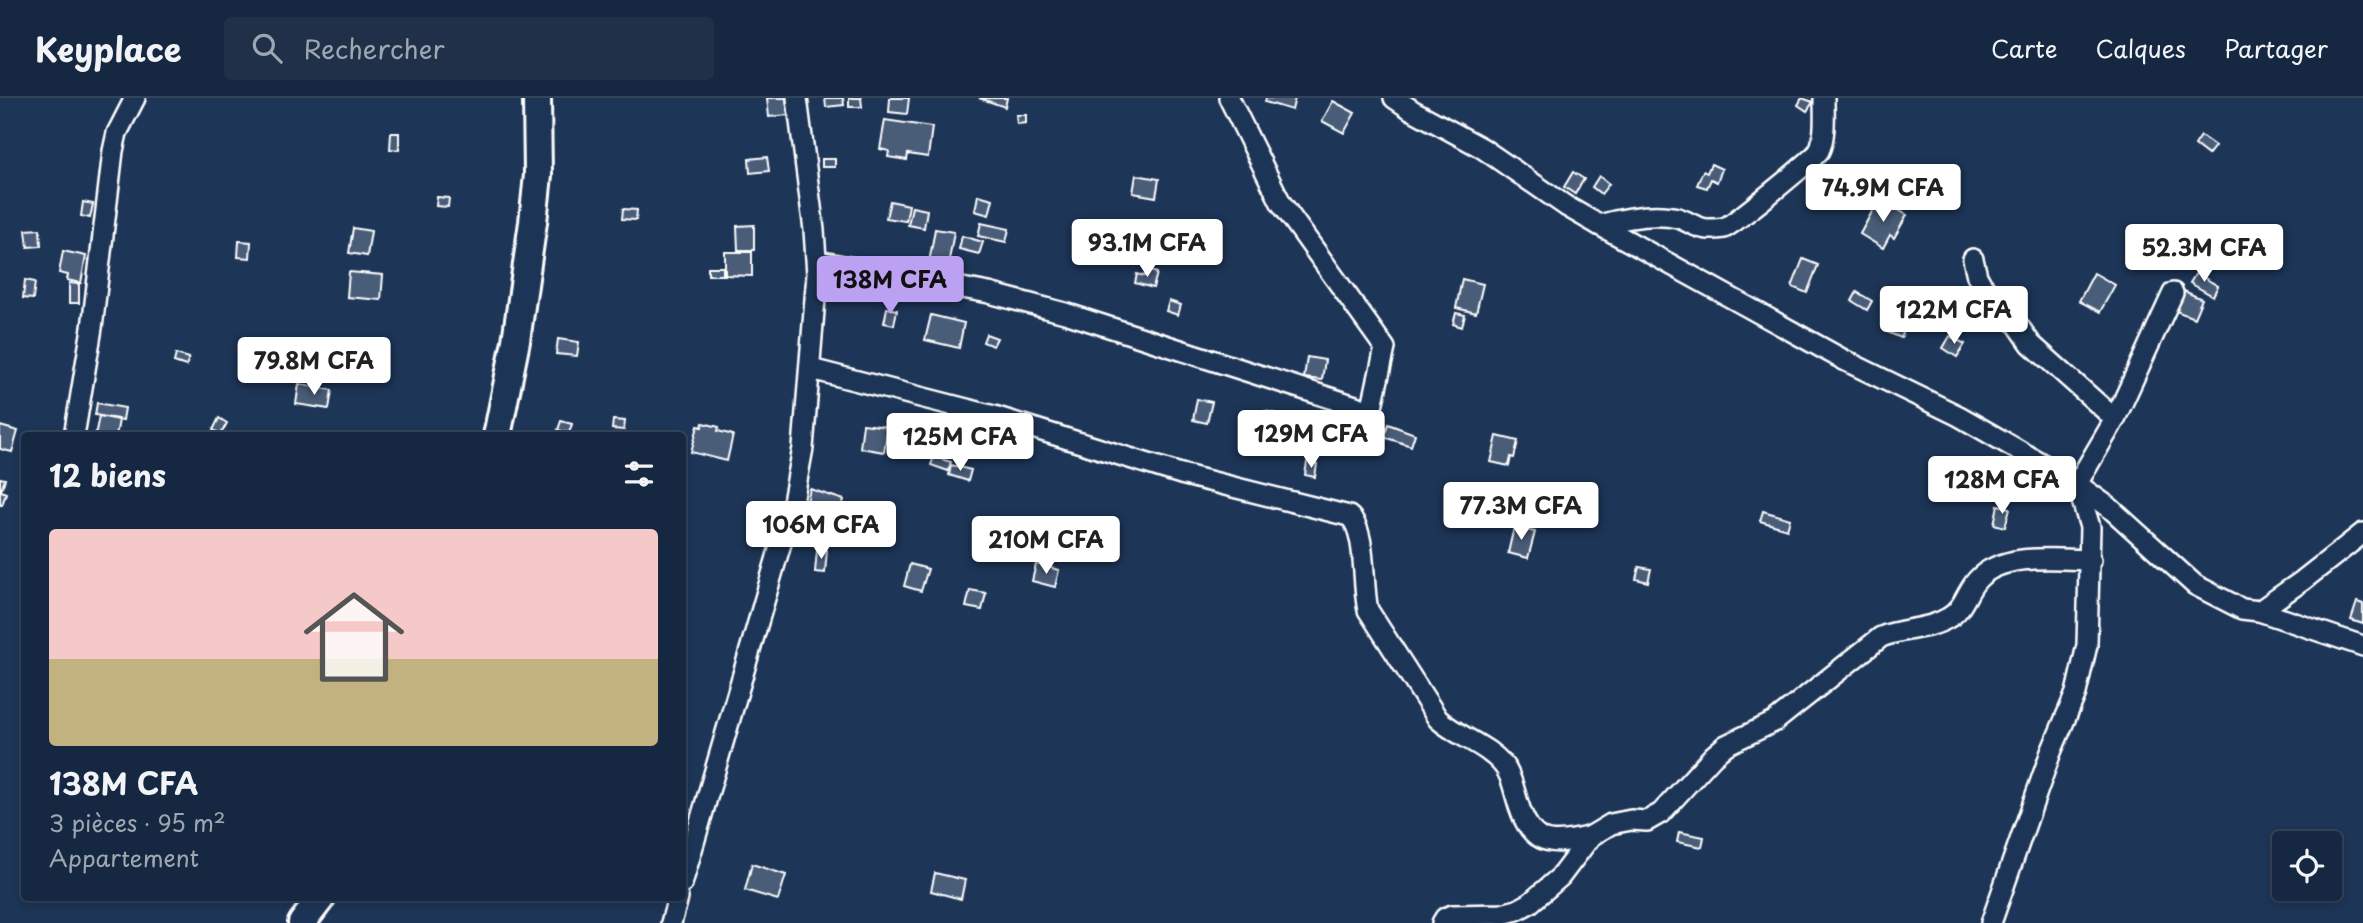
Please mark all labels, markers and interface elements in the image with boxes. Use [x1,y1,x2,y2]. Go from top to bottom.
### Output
search box [224,17,714,80]
text: Keyplace [35,23,182,73]
icon: search [248,29,286,67]
text: Rechercher [304,29,445,68]
text: Carte [1991,30,2057,66]
text: Calques [2095,30,2186,66]
text: Partager [2224,30,2328,66]
pin: 74.9M CFA [1803,164,1963,224]
text: 74.9M CFA [1822,169,1944,204]
pin: 93.1M CFA [1067,220,1227,279]
text: 93.1M CFA [1088,224,1206,259]
pin: 52.3M CFA [2124,225,2284,284]
text: 52.3M CFA [2141,229,2267,264]
pin: 138M CFA [818,256,962,316]
text: 138M CFA [833,261,947,296]
pin: 122M CFA [1882,286,2026,346]
text: 122M CFA [1896,291,2012,326]
pin: 79.8M CFA [234,338,394,397]
text: 79.8M CFA [254,342,374,377]
pin: 129M CFA [1239,410,1383,470]
pin: 125M CFA [888,414,1032,473]
text: 129M CFA [1254,415,1368,450]
text: 125M CFA [903,418,1017,453]
text: 12 biens [49,452,166,497]
icon: filters [620,455,658,493]
pin: 128M CFA [1930,456,2074,516]
text: 128M CFA [1944,461,2060,496]
pin: 77.3M CFA [1441,482,1601,542]
text: 77.3M CFA [1459,487,1583,522]
pin: 106M CFA [749,502,893,561]
text: 106M CFA [762,506,880,541]
pin: 210M CFA [974,517,1118,576]
text: 210M CFA [988,521,1104,556]
icon: home [291,574,417,700]
text: 138M CFA [49,760,198,805]
text: 3 pièces · 95 m² [49,805,226,840]
map controls [2272,831,2342,901]
button: locate [2272,831,2342,901]
text: Appartement [49,840,199,875]

